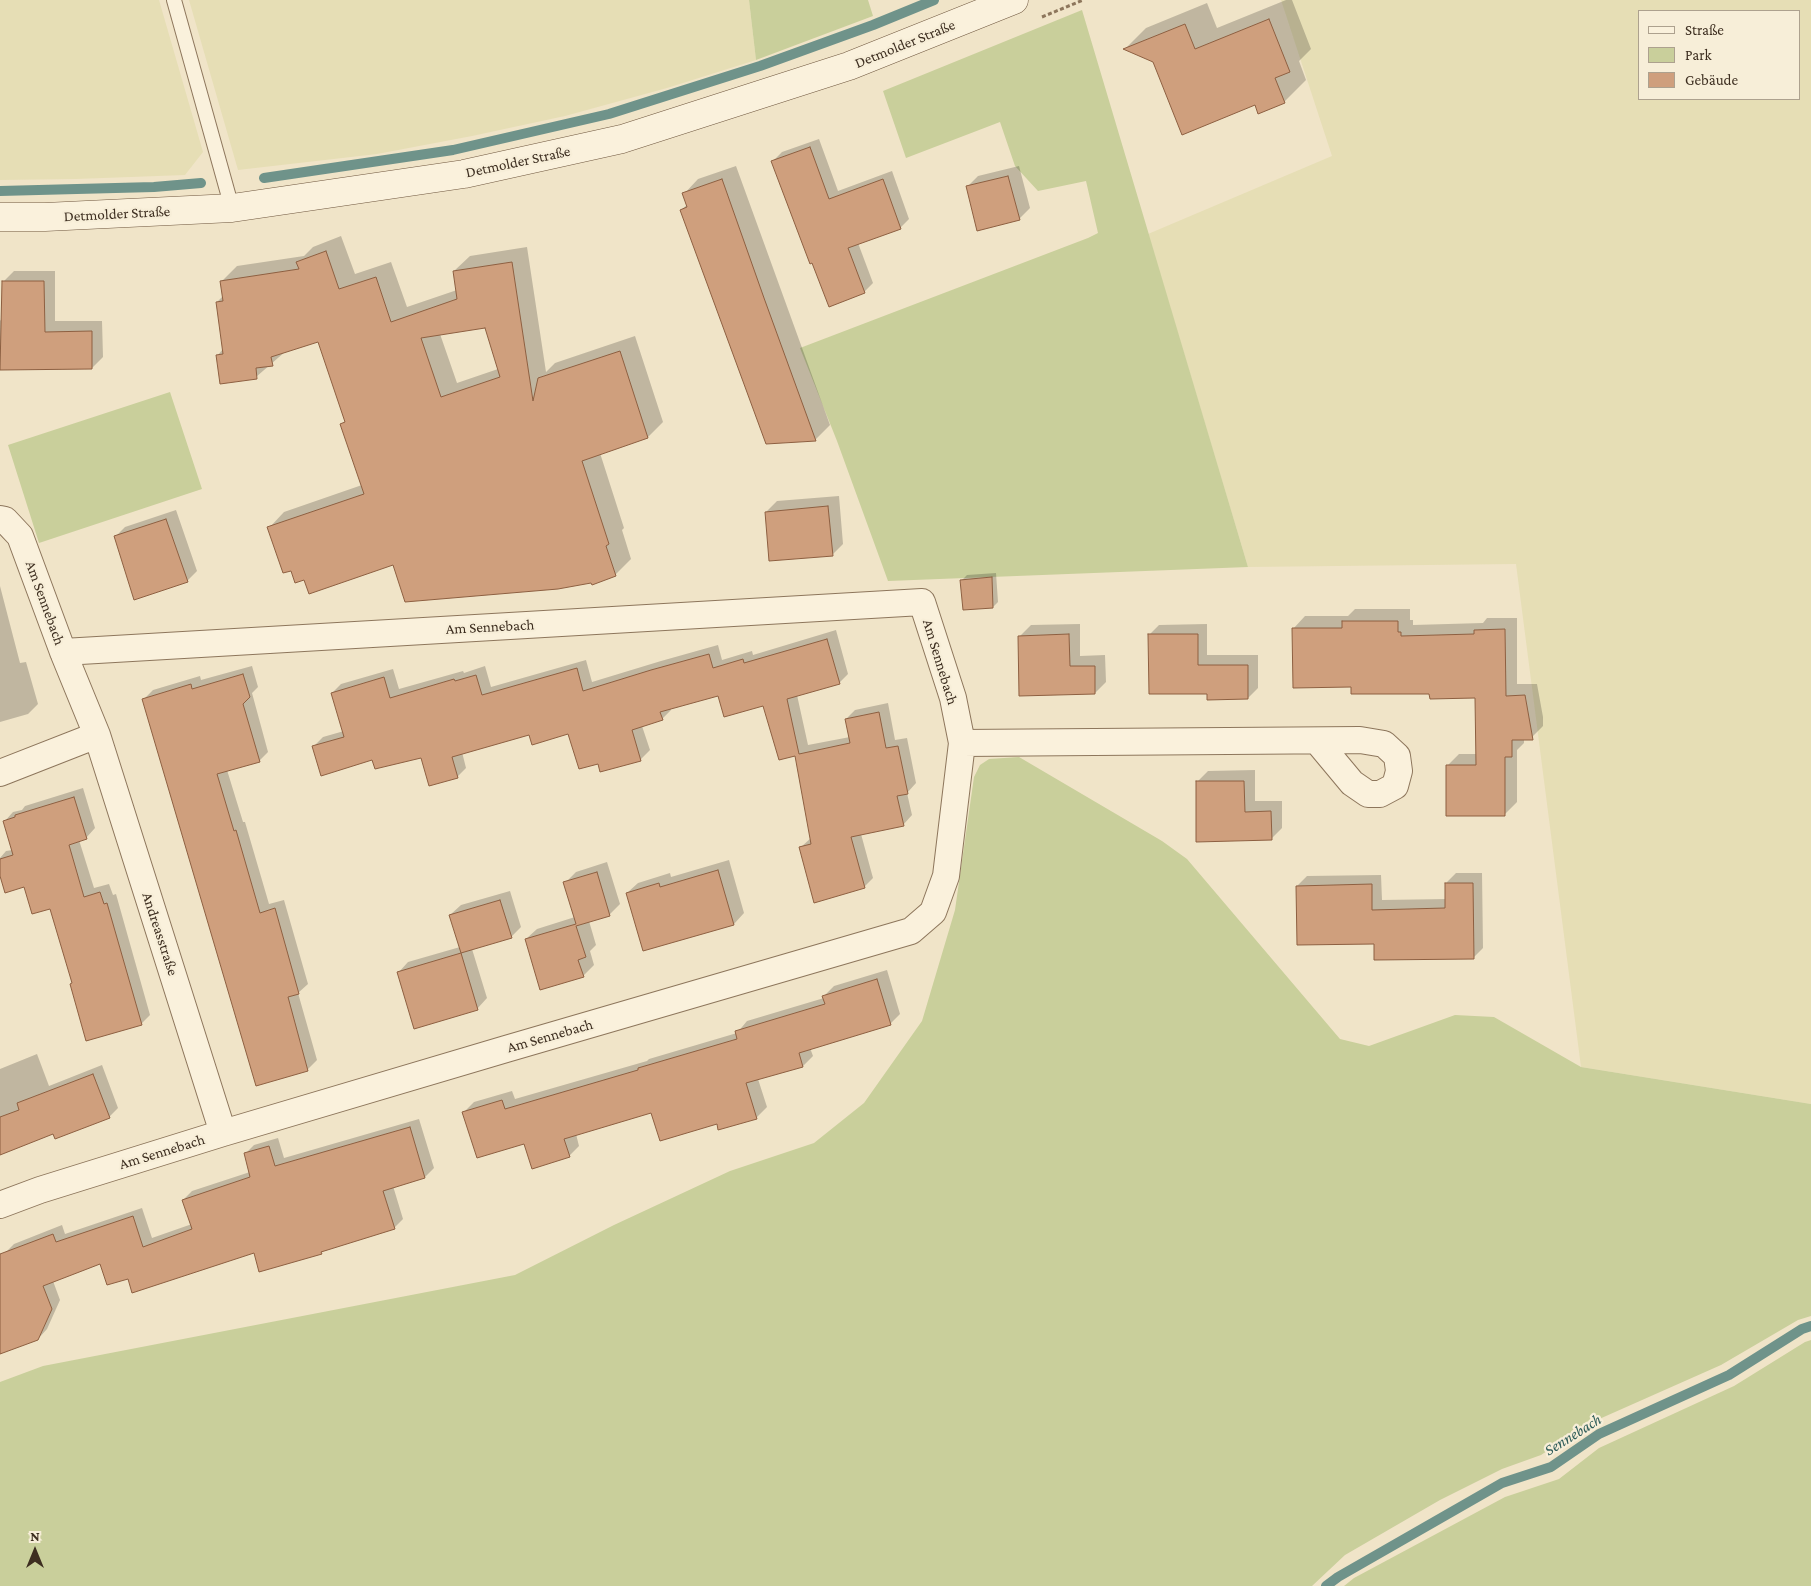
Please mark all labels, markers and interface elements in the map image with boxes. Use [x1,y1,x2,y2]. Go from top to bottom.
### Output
legend [1638,10,1801,100]
street label: Detmolder Straße [852,16,958,72]
text: Straße [1685,22,1724,38]
text: Park [1685,47,1712,63]
text: Gebäude [1685,72,1738,88]
street label: Detmolder Straße [464,142,572,182]
street label: Detmolder Straße [63,202,171,226]
street label: Am Sennebach [21,558,69,648]
street label: Am Sennebach [445,616,535,638]
street label: Am Sennebach [918,617,962,707]
street label: Andreasstraße [138,890,182,978]
street label: Am Sennebach [505,1015,595,1057]
street label: Am Sennebach [117,1130,207,1174]
water label: Sennebach [1541,1410,1605,1460]
north arrow [10,1526,60,1576]
text: N [30,1528,40,1544]

